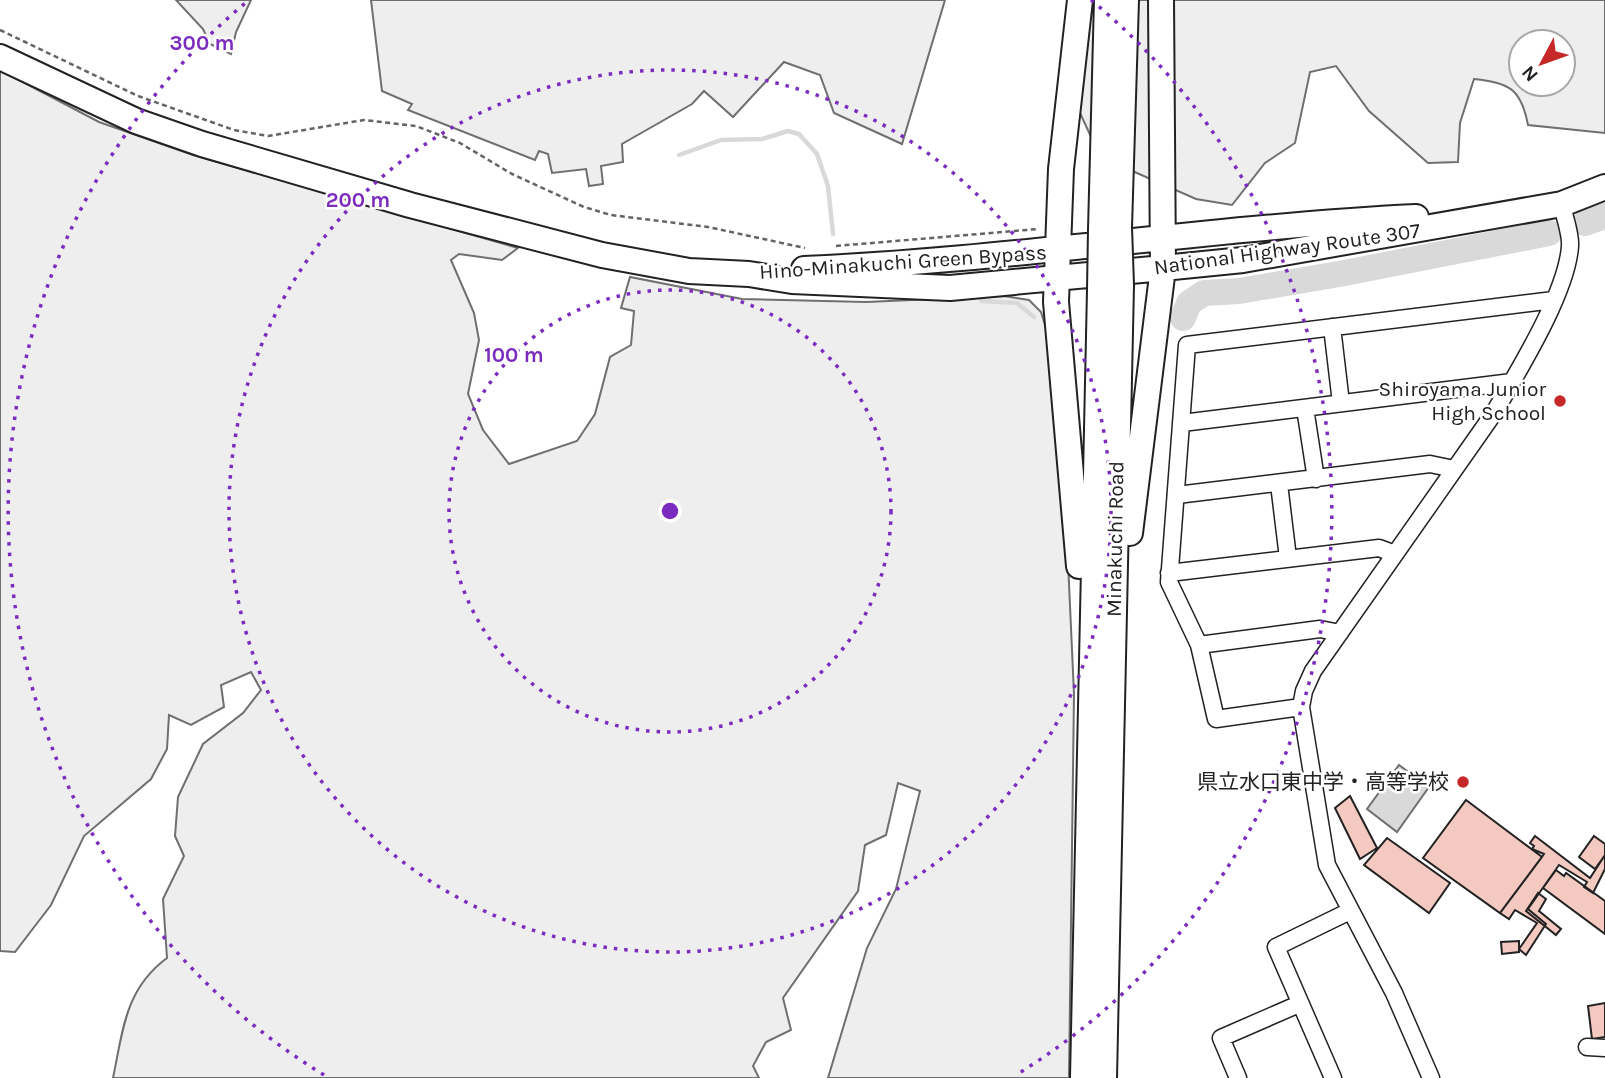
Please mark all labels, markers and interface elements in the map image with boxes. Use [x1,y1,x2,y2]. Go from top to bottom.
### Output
north arrow [1507,28,1577,98]
text: 300 m [170,31,234,55]
text: N [1517,61,1543,86]
text: 200 m [326,188,390,212]
street label: National Highway Route 307 [1152,218,1422,280]
street label: Hino-Minakuchi Green Bypass [758,240,1048,284]
text: 100 m [484,343,544,367]
place label: Shiroyama Junior High School [1379,377,1546,425]
marker: Shiroyama Junior High School [1552,393,1568,409]
street label: Minakuchi Road [1102,461,1128,617]
centre of rings [658,499,682,523]
place label: 県立水口東中学・高等学校 [1197,770,1449,794]
marker: 県立水口東中学・高等学校 [1455,774,1471,790]

